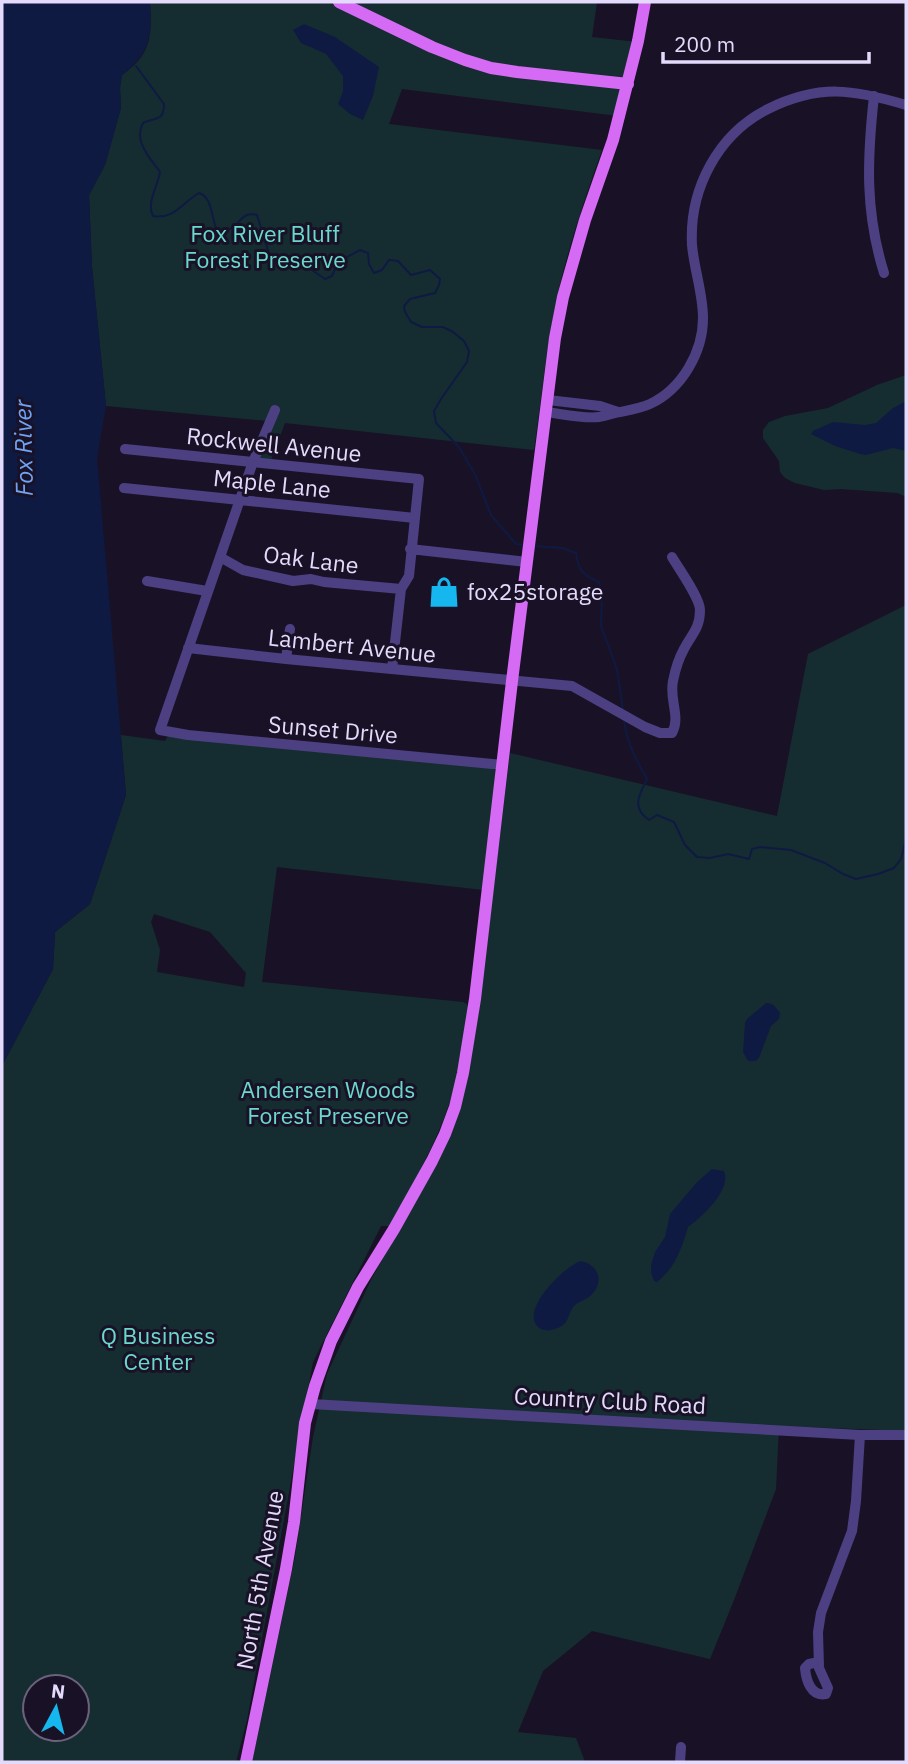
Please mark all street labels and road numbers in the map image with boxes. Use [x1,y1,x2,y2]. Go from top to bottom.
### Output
street label: Rockwell Avenue [185,420,363,468]
street label: Maple Lane [212,462,332,504]
street label: Oak Lane [262,538,360,580]
street label: Lambert Avenue [267,621,438,669]
street label: Sunset Drive [267,708,399,750]
street label: Country Club Road [513,1380,707,1420]
street label: North 5th Avenue [228,1488,290,1672]

